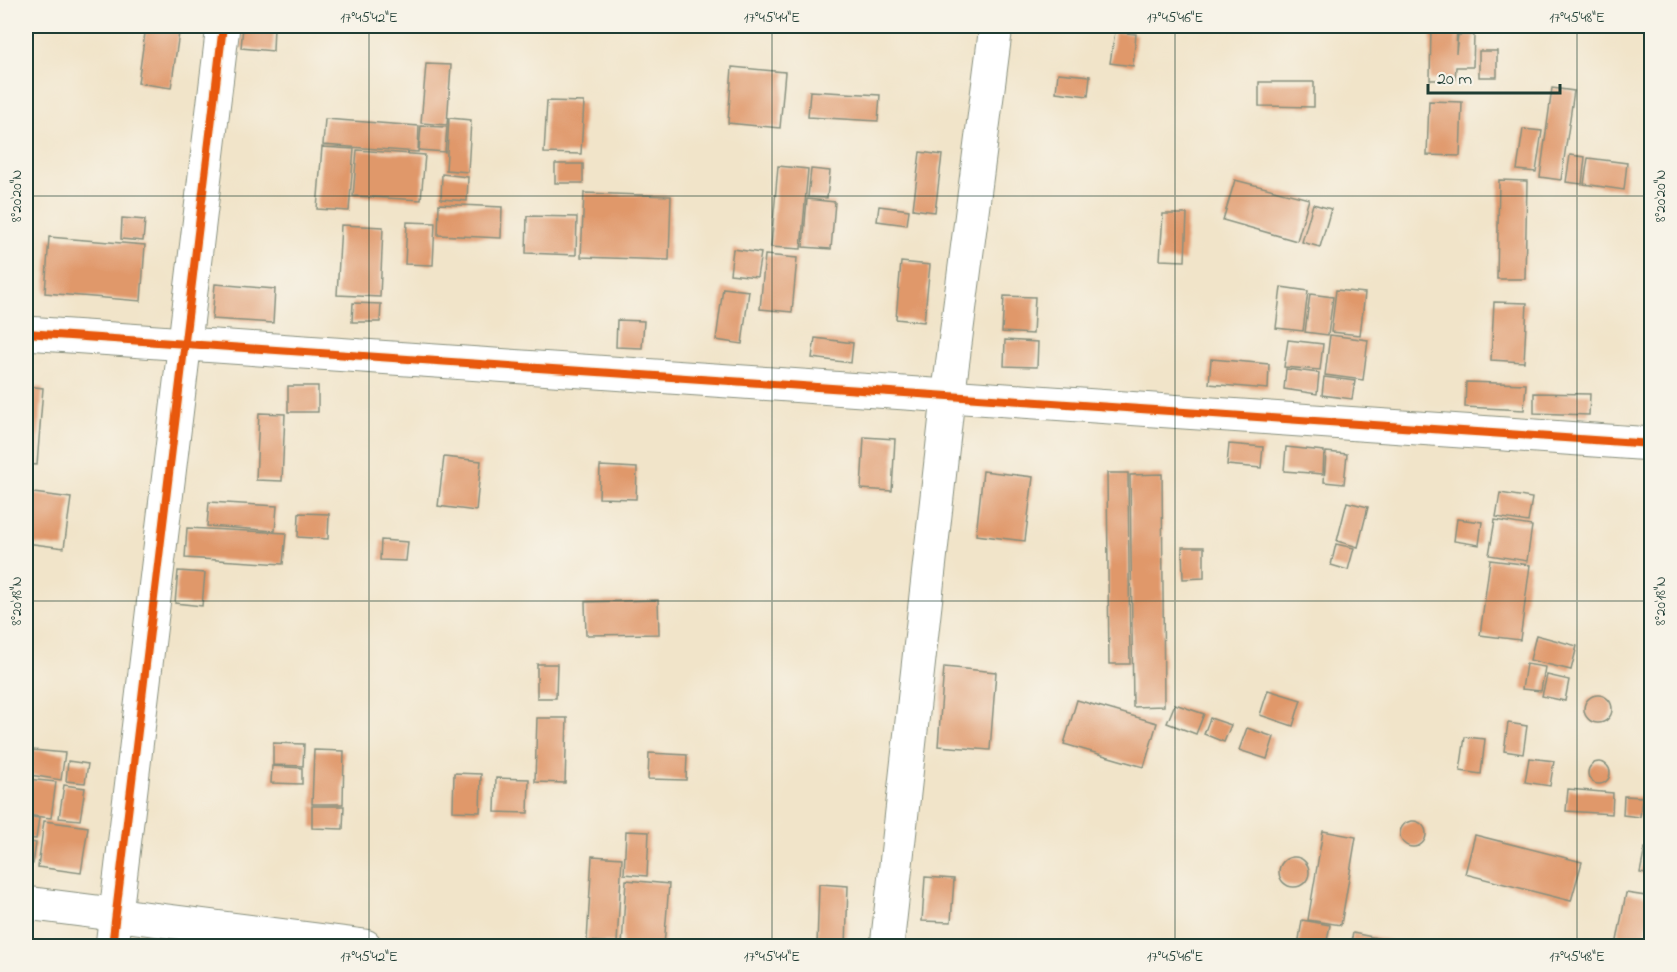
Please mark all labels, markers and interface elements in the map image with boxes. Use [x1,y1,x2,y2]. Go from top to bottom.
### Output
text: 17°45'42"E [340,7,398,29]
text: 17°45'44"E [744,7,800,29]
text: 17°45'46"E [1147,7,1203,29]
text: 17°45'48"E [1549,7,1605,29]
scale bar [1428,57,1560,95]
text: 20 m [1437,67,1472,93]
text: 8°20'20"N [6,170,28,222]
text: 8°20'20"N [1650,170,1672,222]
text: 8°20'18"N [6,576,28,626]
text: 8°20'18"N [1650,576,1672,626]
text: 17°45'42"E [340,946,398,968]
text: 17°45'44"E [744,946,800,968]
text: 17°45'46"E [1147,946,1203,968]
text: 17°45'48"E [1549,946,1605,968]

